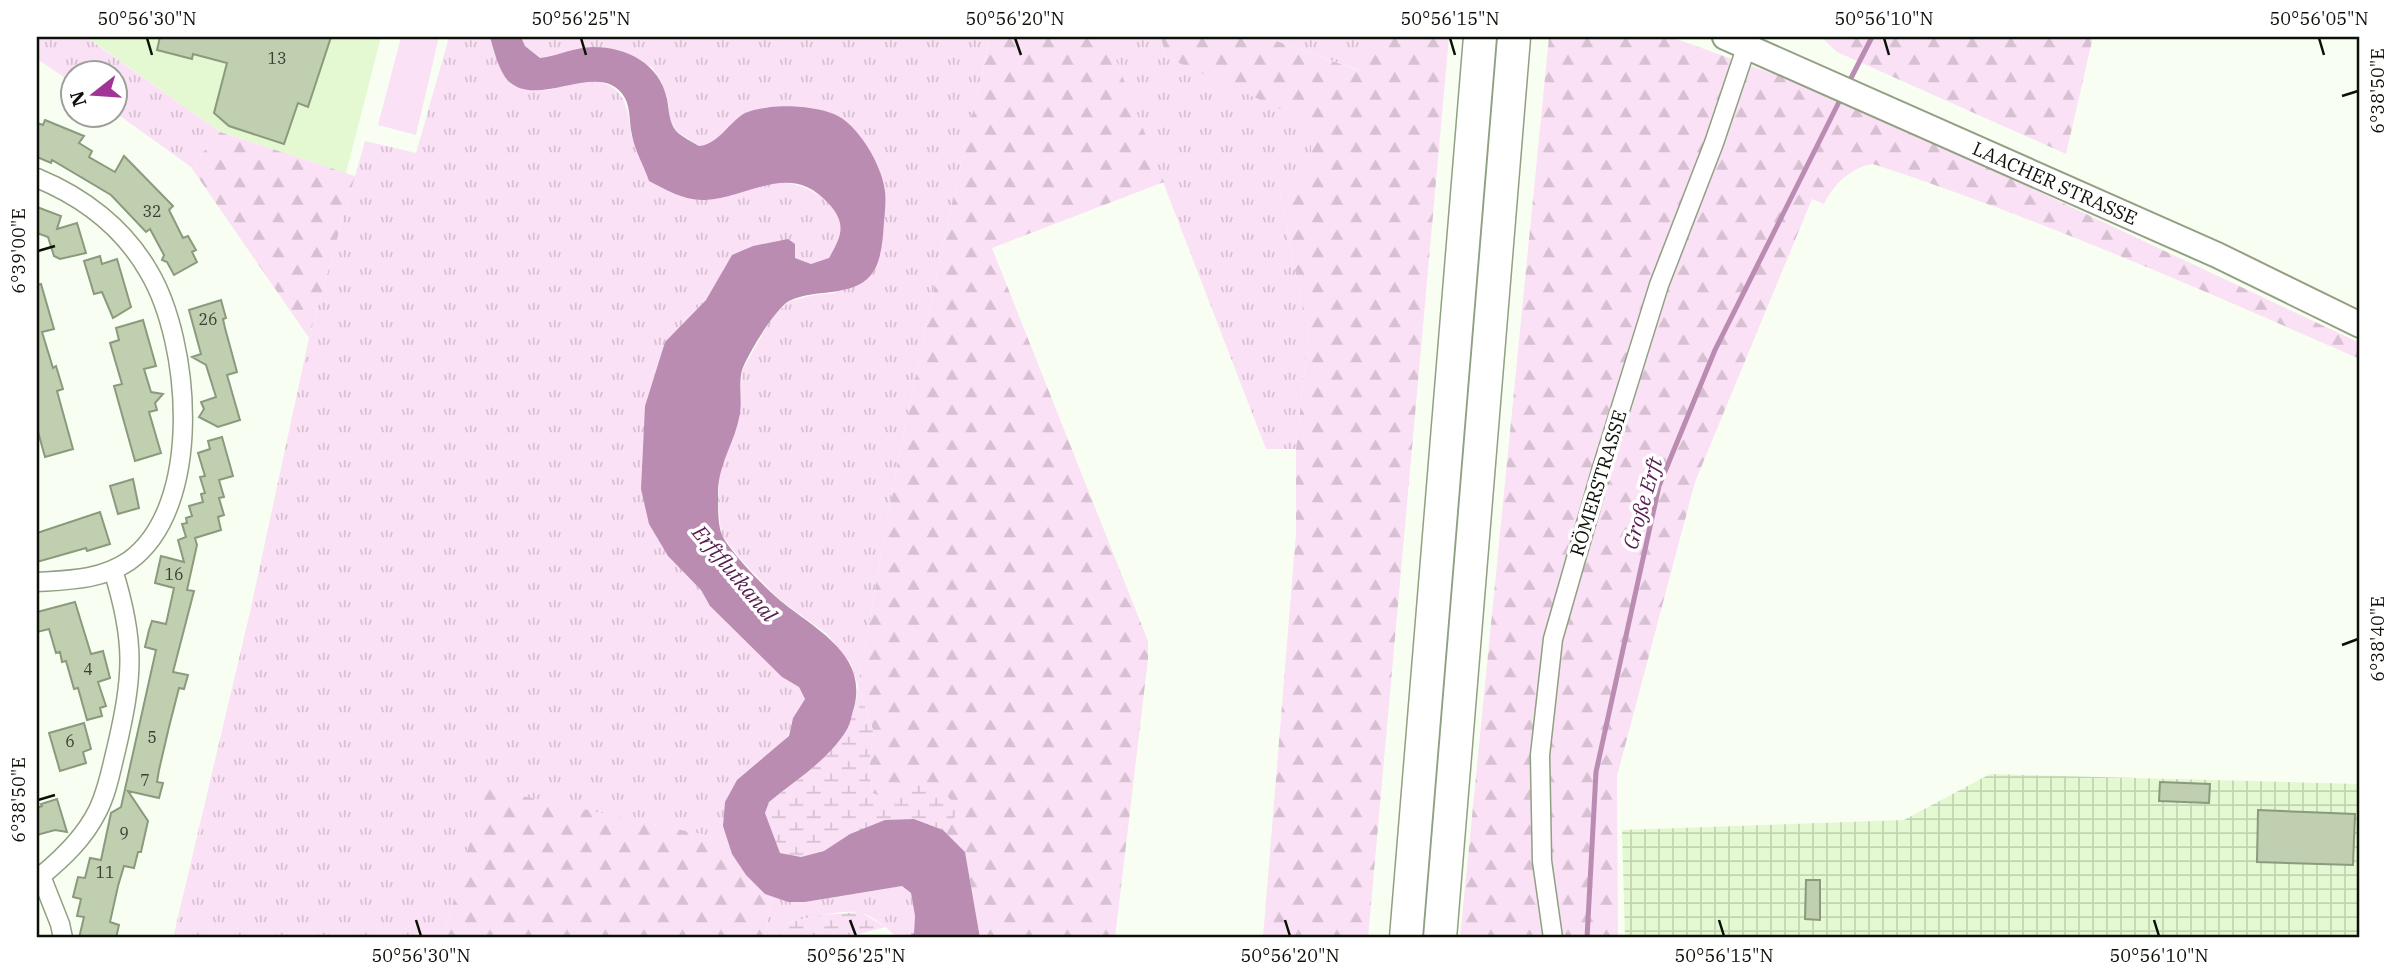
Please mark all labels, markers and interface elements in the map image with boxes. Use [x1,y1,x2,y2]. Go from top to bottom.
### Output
text: 50°56'30"N [98,7,197,30]
text: 50°56'25"N [532,7,631,30]
text: 50°56'20"N [966,7,1065,30]
text: 50°56'15"N [1401,7,1500,30]
text: 50°56'10"N [1835,7,1934,30]
text: 50°56'05"N [2270,7,2369,30]
house number: 13 [267,48,287,68]
text: 6°38'50"E [2366,48,2389,134]
north arrow [60,60,130,130]
text: N [64,88,91,110]
street label: LAACHER STRASSE [1969,136,2141,230]
house number: 32 [142,201,162,221]
text: 6°39'00"E [7,208,30,294]
house number: 26 [198,309,218,329]
street label: RÖMERSTRASSE [1564,407,1632,559]
water label: Große Erft [1616,453,1669,552]
water label: Erftflutkanal [686,518,784,628]
house number: 16 [164,564,184,584]
text: 6°38'40"E [2366,596,2389,682]
house number: 4 [83,659,93,679]
house number: 5 [147,727,157,747]
house number: 6 [65,731,75,751]
text: 6°38'50"E [7,757,30,843]
house number: 7 [140,770,150,790]
house number: 9 [119,823,129,843]
house number: 11 [95,862,115,882]
text: 50°56'30"N [372,944,471,967]
text: 50°56'25"N [807,944,906,967]
text: 50°56'20"N [1241,944,1340,967]
text: 50°56'15"N [1675,944,1774,967]
text: 50°56'10"N [2110,944,2209,967]

